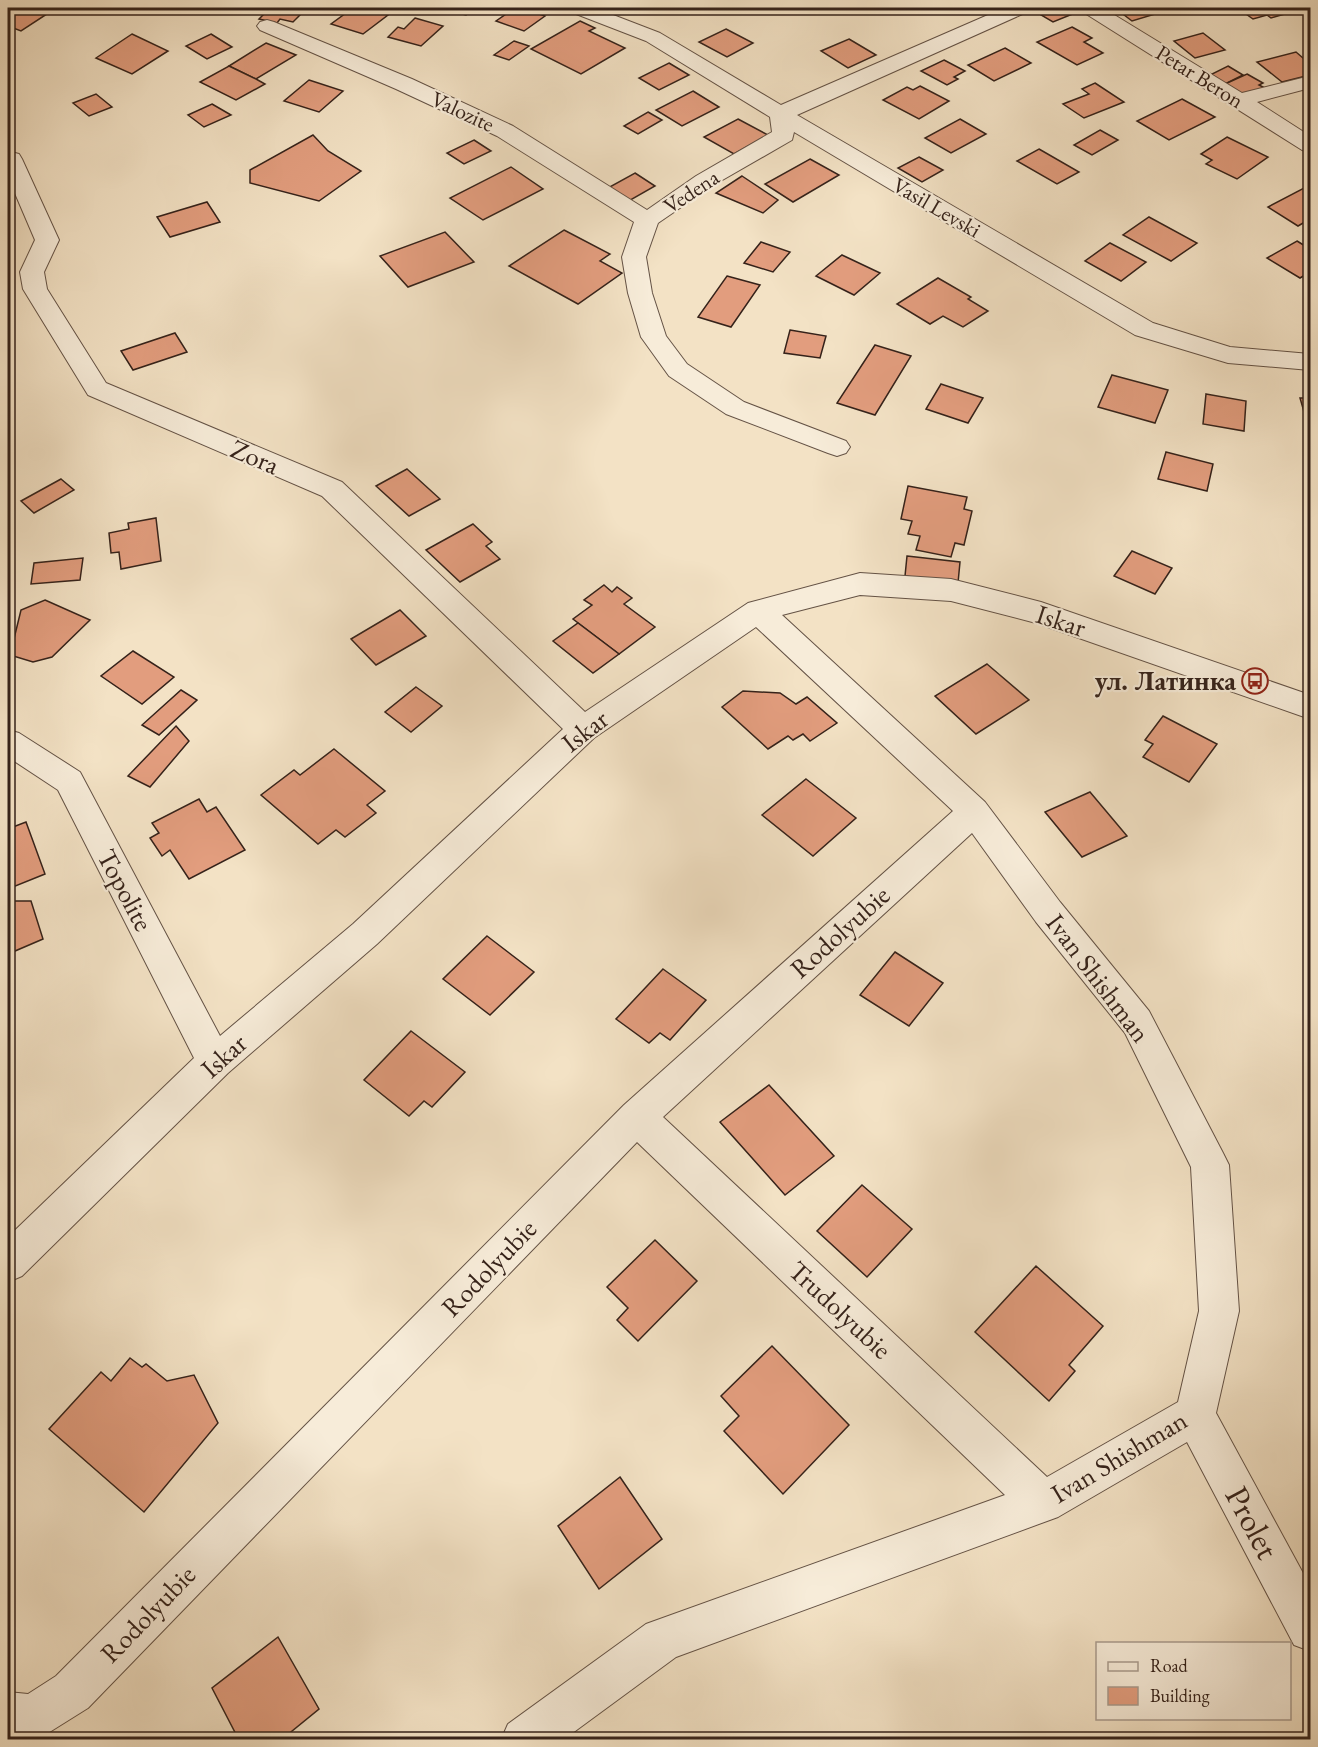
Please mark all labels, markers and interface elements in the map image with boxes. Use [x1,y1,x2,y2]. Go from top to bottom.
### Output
street label: Petar Beron [1150,38,1249,115]
street label: Valozite [427,84,499,139]
street label: Vedena [658,163,725,220]
street label: Vasil Levski [887,171,986,244]
street label: Zora [226,431,285,482]
street label: Iskar [1032,596,1091,645]
place label: ул. Латинка [1095,663,1236,698]
bus stop icon: ул. Латинка [1240,666,1270,696]
street label: Iskar [554,701,615,760]
street label: Topolite [89,843,161,937]
street label: Rodolyubie [782,878,897,986]
street label: Ivan Shishman [1038,906,1158,1049]
street label: Iskar [193,1026,254,1085]
street label: Rodolyubie [433,1211,544,1324]
street label: Trudolyubie [781,1253,899,1366]
street label: Ivan Shishman [1044,1402,1193,1511]
street label: Prolet [1216,1478,1290,1567]
street label: Rodolyubie [92,1557,203,1670]
legend [1096,1642,1291,1720]
text: Road [1150,1654,1189,1677]
text: Building [1150,1684,1210,1707]

